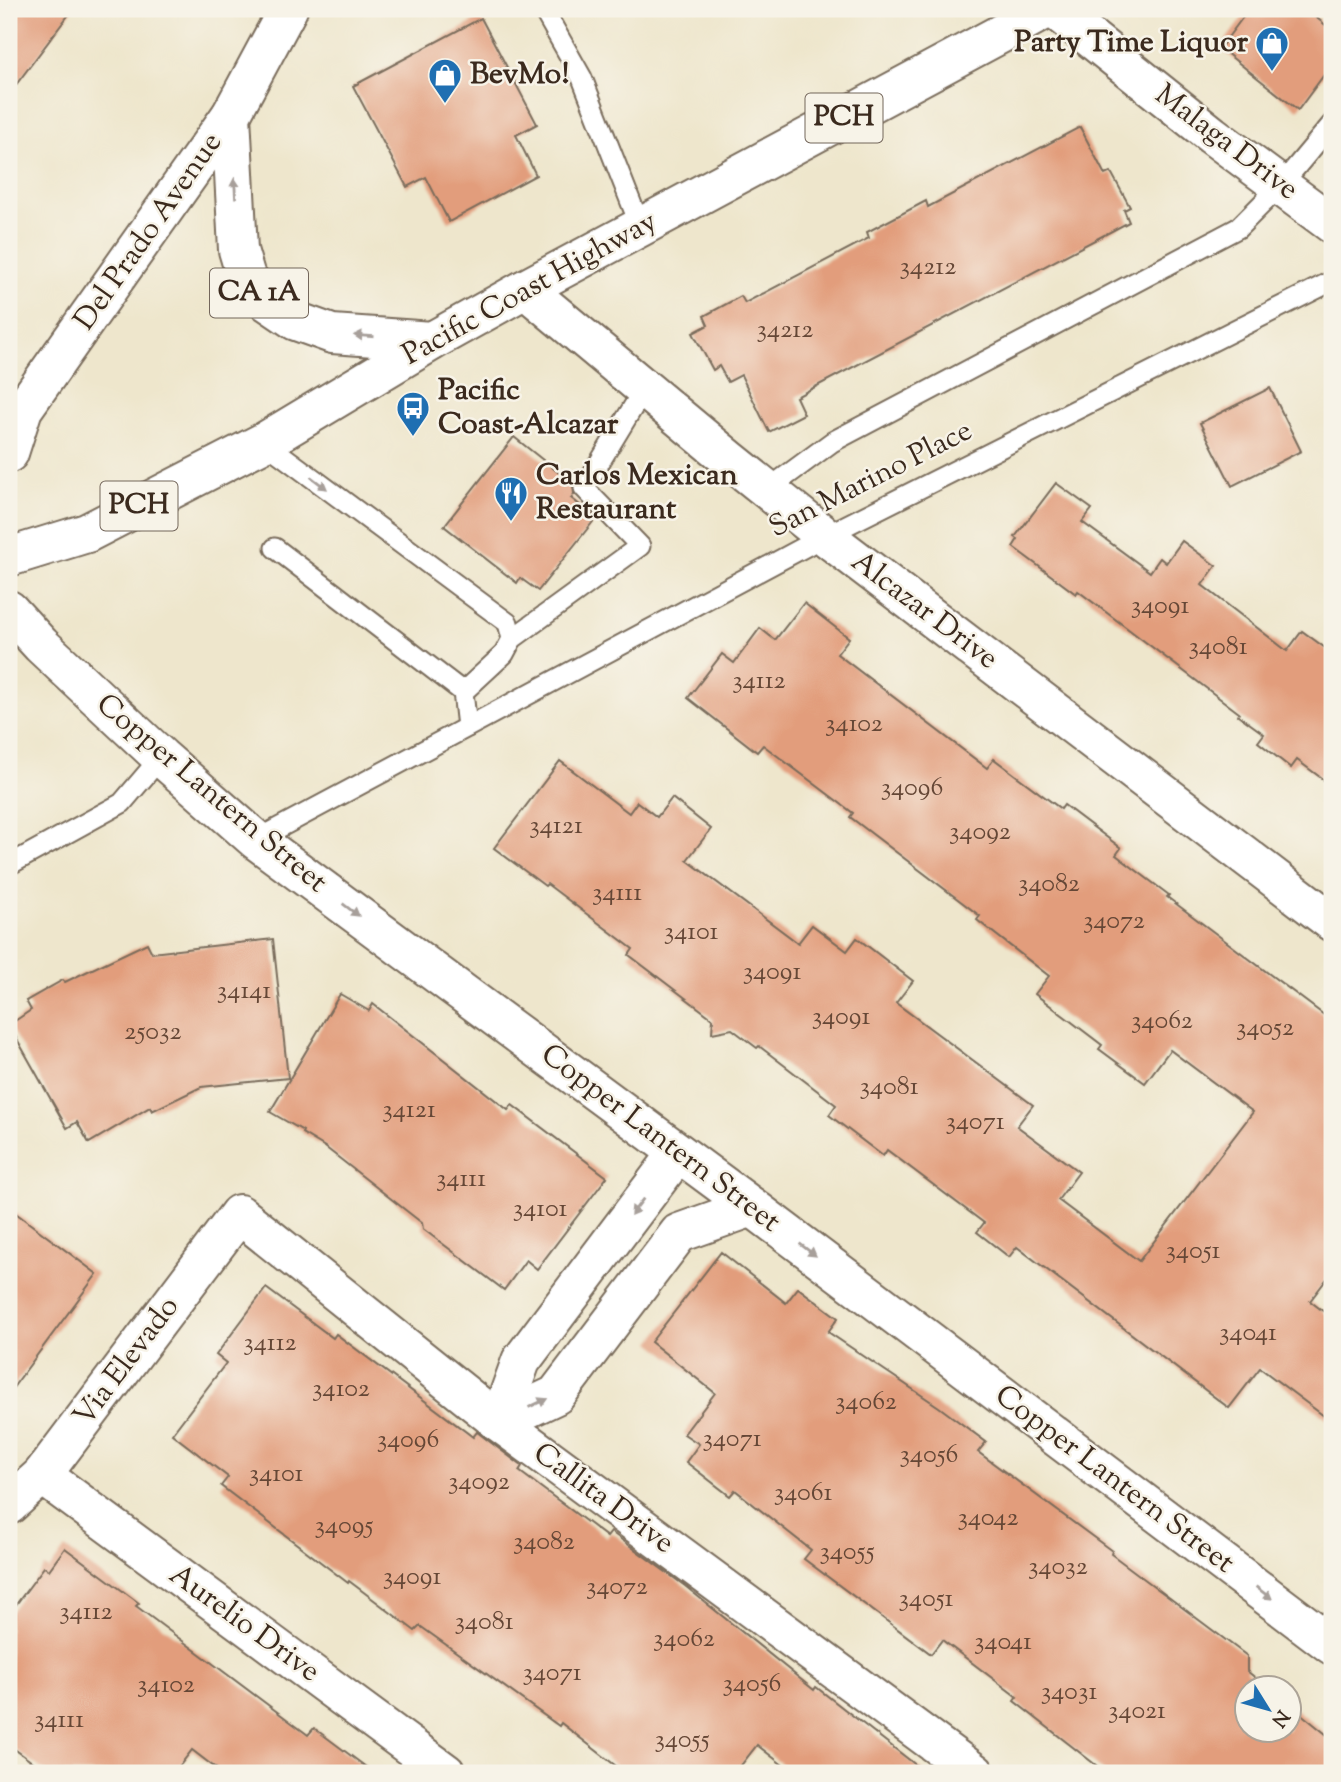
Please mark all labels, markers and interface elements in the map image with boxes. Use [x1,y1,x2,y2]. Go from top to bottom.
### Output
place label: Party Time Liquor [1014,22,1249,65]
shop icon: Party Time Liquor [1253,24,1291,73]
place label: BevMo! [470,54,569,97]
shop icon: BevMo! [426,56,464,105]
street label: Malaga Drive [1145,75,1307,211]
road number: PCH [806,94,882,142]
street label: Del Prado Avenue [65,124,233,340]
one-way arrow [229,177,240,199]
street label: Pacific Coast Highway [395,201,665,377]
house number: 34212 [900,249,956,286]
road number: CA 1A [210,268,308,318]
house number: 34212 [757,312,813,349]
one-way arrow [353,330,375,341]
place label: Pacific Coast-Alcazar [438,370,619,447]
bus stop icon: Pacific Coast-Alcazar [394,389,432,438]
street label: San Marino Place [762,410,980,550]
place label: Carlos Mexican Restaurant [536,455,738,532]
restaurant icon: Carlos Mexican Restaurant [492,474,530,523]
one-way arrow [310,475,328,489]
road number: PCH [100,482,178,530]
street label: Alcazar Drive [841,541,1007,681]
house number: 34091 [1131,588,1189,625]
house number: 34081 [1189,629,1248,666]
house number: 34112 [732,663,786,700]
street label: Copper Lantern Street [86,684,336,904]
house number: 34102 [825,706,883,743]
house number: 34096 [881,770,943,807]
house number: 34121 [529,808,583,845]
house number: 34092 [949,814,1011,851]
house number: 34082 [1018,866,1080,903]
house number: 34111 [592,875,642,912]
one-way arrow [341,902,359,917]
house number: 34072 [1083,903,1145,940]
house number: 34101 [664,914,718,951]
house number: 34091 [743,954,801,991]
house number: 34141 [217,973,271,1010]
house number: 34091 [812,999,870,1036]
house number: 34062 [1131,1003,1193,1040]
house number: 34052 [1236,1010,1294,1047]
house number: 25032 [124,1014,182,1051]
street label: Copper Lantern Street [531,1034,789,1244]
house number: 34081 [860,1069,919,1106]
house number: 34121 [382,1092,436,1129]
house number: 34071 [946,1104,1005,1141]
house number: 34111 [436,1161,486,1198]
house number: 34101 [513,1191,567,1228]
one-way arrow [630,1198,645,1216]
house number: 34051 [1166,1233,1221,1270]
one-way arrow [799,1243,818,1257]
street label: Via Elevado [64,1288,190,1436]
house number: 34041 [1219,1315,1277,1352]
house number: 34112 [243,1325,297,1362]
house number: 34102 [312,1371,370,1408]
street label: Copper Lantern Street [985,1375,1243,1585]
house number: 34062 [835,1384,897,1421]
one-way arrow [528,1397,548,1409]
house number: 34071 [703,1421,762,1458]
house number: 34096 [377,1422,439,1459]
street label: Callita Drive [523,1433,683,1565]
house number: 34056 [900,1437,958,1474]
house number: 34101 [249,1456,303,1493]
house number: 34092 [448,1464,510,1501]
house number: 34061 [774,1475,832,1512]
house number: 34042 [957,1500,1019,1537]
house number: 34095 [315,1508,374,1545]
house number: 34082 [513,1524,575,1561]
house number: 34055 [819,1534,875,1571]
house number: 34032 [1028,1549,1088,1586]
street label: Aurelio Drive [160,1554,328,1694]
house number: 34091 [383,1559,441,1596]
house number: 34072 [586,1569,648,1606]
house number: 34051 [899,1581,954,1618]
one-way arrow [1255,1586,1273,1600]
house number: 34112 [59,1594,113,1631]
house number: 34081 [455,1604,514,1641]
house number: 34062 [653,1621,715,1658]
house number: 34041 [974,1624,1032,1661]
house number: 34071 [523,1655,582,1692]
house number: 34056 [723,1666,781,1703]
house number: 34102 [137,1667,195,1704]
house number: 34031 [1041,1674,1097,1711]
north arrow [1232,1674,1302,1744]
house number: 34021 [1108,1693,1166,1730]
house number: 34111 [34,1702,84,1739]
text: N [1264,1704,1295,1732]
house number: 34055 [654,1722,710,1759]

